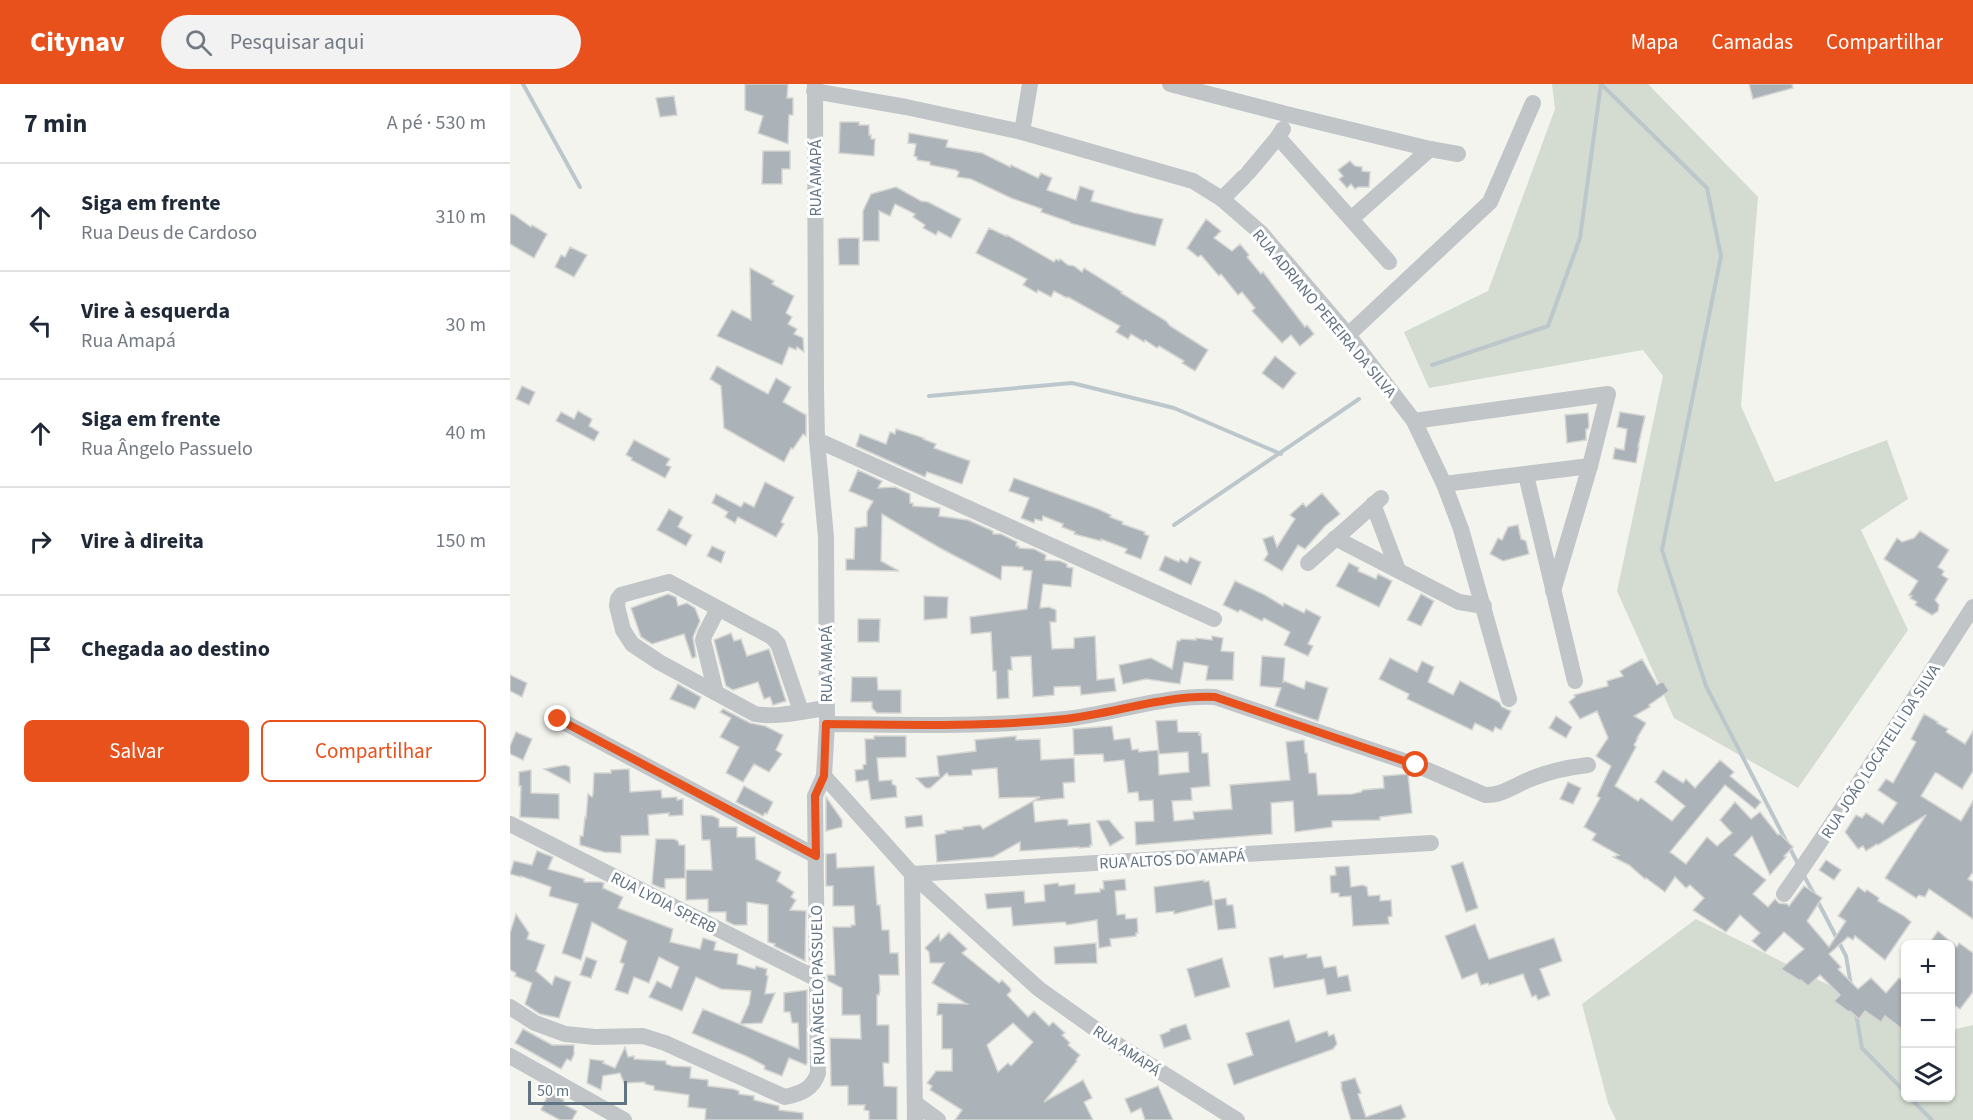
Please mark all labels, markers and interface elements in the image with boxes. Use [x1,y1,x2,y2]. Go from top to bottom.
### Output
search box [161,15,581,69]
text: Citynav [30,22,125,62]
icon: search [182,26,215,59]
text: Pesquisar aqui [230,26,364,58]
text: Mapa [1631,27,1678,57]
text: Camadas [1711,27,1793,57]
text: Compartilhar [1826,27,1943,57]
text: 7 min [24,105,87,142]
text: A pé · 530 m [387,109,486,137]
street label: RUA AMAPÁ [805,139,827,217]
text: Siga em frente [81,187,221,219]
icon: ahead [24,201,57,234]
text: 310 m [436,203,486,231]
text: Rua Deus de Cardoso [81,219,257,247]
street label: RUA ADRIANO PEREIRA DA SILVA [1247,225,1401,403]
text: Vire à esquerda [81,295,230,327]
icon: left [24,309,57,342]
text: 30 m [446,311,486,339]
text: Rua Amapá [81,327,176,355]
text: Siga em frente [81,403,221,435]
icon: ahead [24,417,57,450]
text: 40 m [446,419,486,447]
text: Rua Ângelo Passuelo [81,435,253,463]
icon: right [24,525,57,558]
text: Vire à direita [81,525,204,557]
text: 150 m [436,527,486,555]
street label: RUA AMAPÁ [816,625,838,703]
icon: arrive [24,633,57,666]
text: Chegada ao destino [81,633,270,665]
street label: RUA JOÃO LOCATELLI DA SILVA [1816,660,1946,843]
route end [544,705,570,731]
button: Salvar [24,720,249,782]
button: Compartilhar [261,720,486,782]
route start [1402,751,1428,777]
street label: RUA ALTOS DO AMAPÁ [1099,845,1246,875]
street label: RUA LYDIA SPERB [607,867,720,939]
street label: RUA ÂNGELO PASSUELO [806,905,830,1065]
map controls [1901,940,1955,1102]
button: + [1901,940,1955,994]
button: − [1901,994,1955,1048]
street label: RUA AMAPÁ [1088,1020,1165,1082]
button: layers [1901,1048,1955,1102]
scale bar [528,1078,627,1106]
text: 50 m [537,1080,569,1102]

